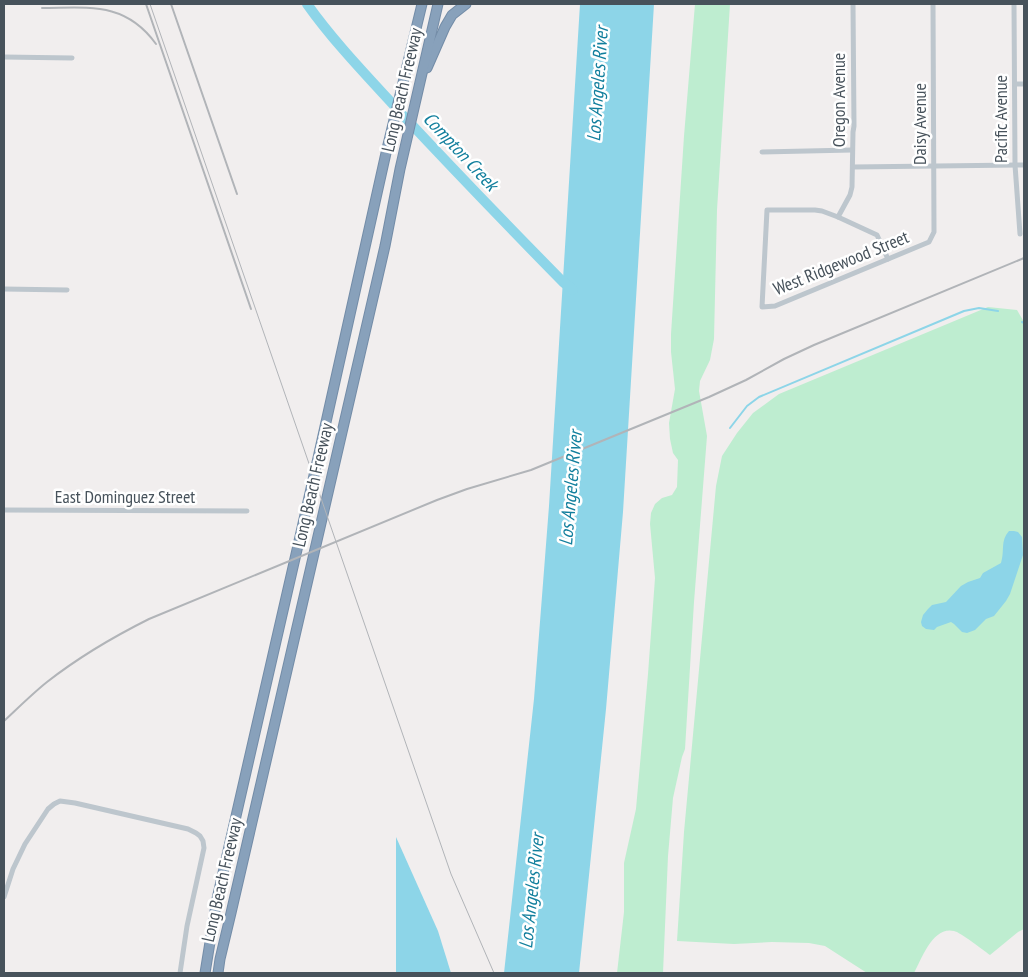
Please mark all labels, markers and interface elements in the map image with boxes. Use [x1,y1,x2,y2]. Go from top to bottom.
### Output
water label: Los Angeles River [581,23,613,142]
street label: Long Beach Freeway [376,25,427,154]
street label: Oregon Avenue [827,53,850,147]
street label: Pacific Avenue [989,75,1012,163]
street label: Daisy Avenue [908,83,931,165]
water label: Compton Creek [418,107,505,197]
street label: West Ridgewood Street [770,225,912,300]
street label: Long Beach Freeway [287,420,338,549]
water label: Los Angeles River [553,427,587,546]
street label: East Dominguez Street [55,485,195,508]
street label: Long Beach Freeway [196,815,247,944]
water label: Los Angeles River [513,830,549,949]

